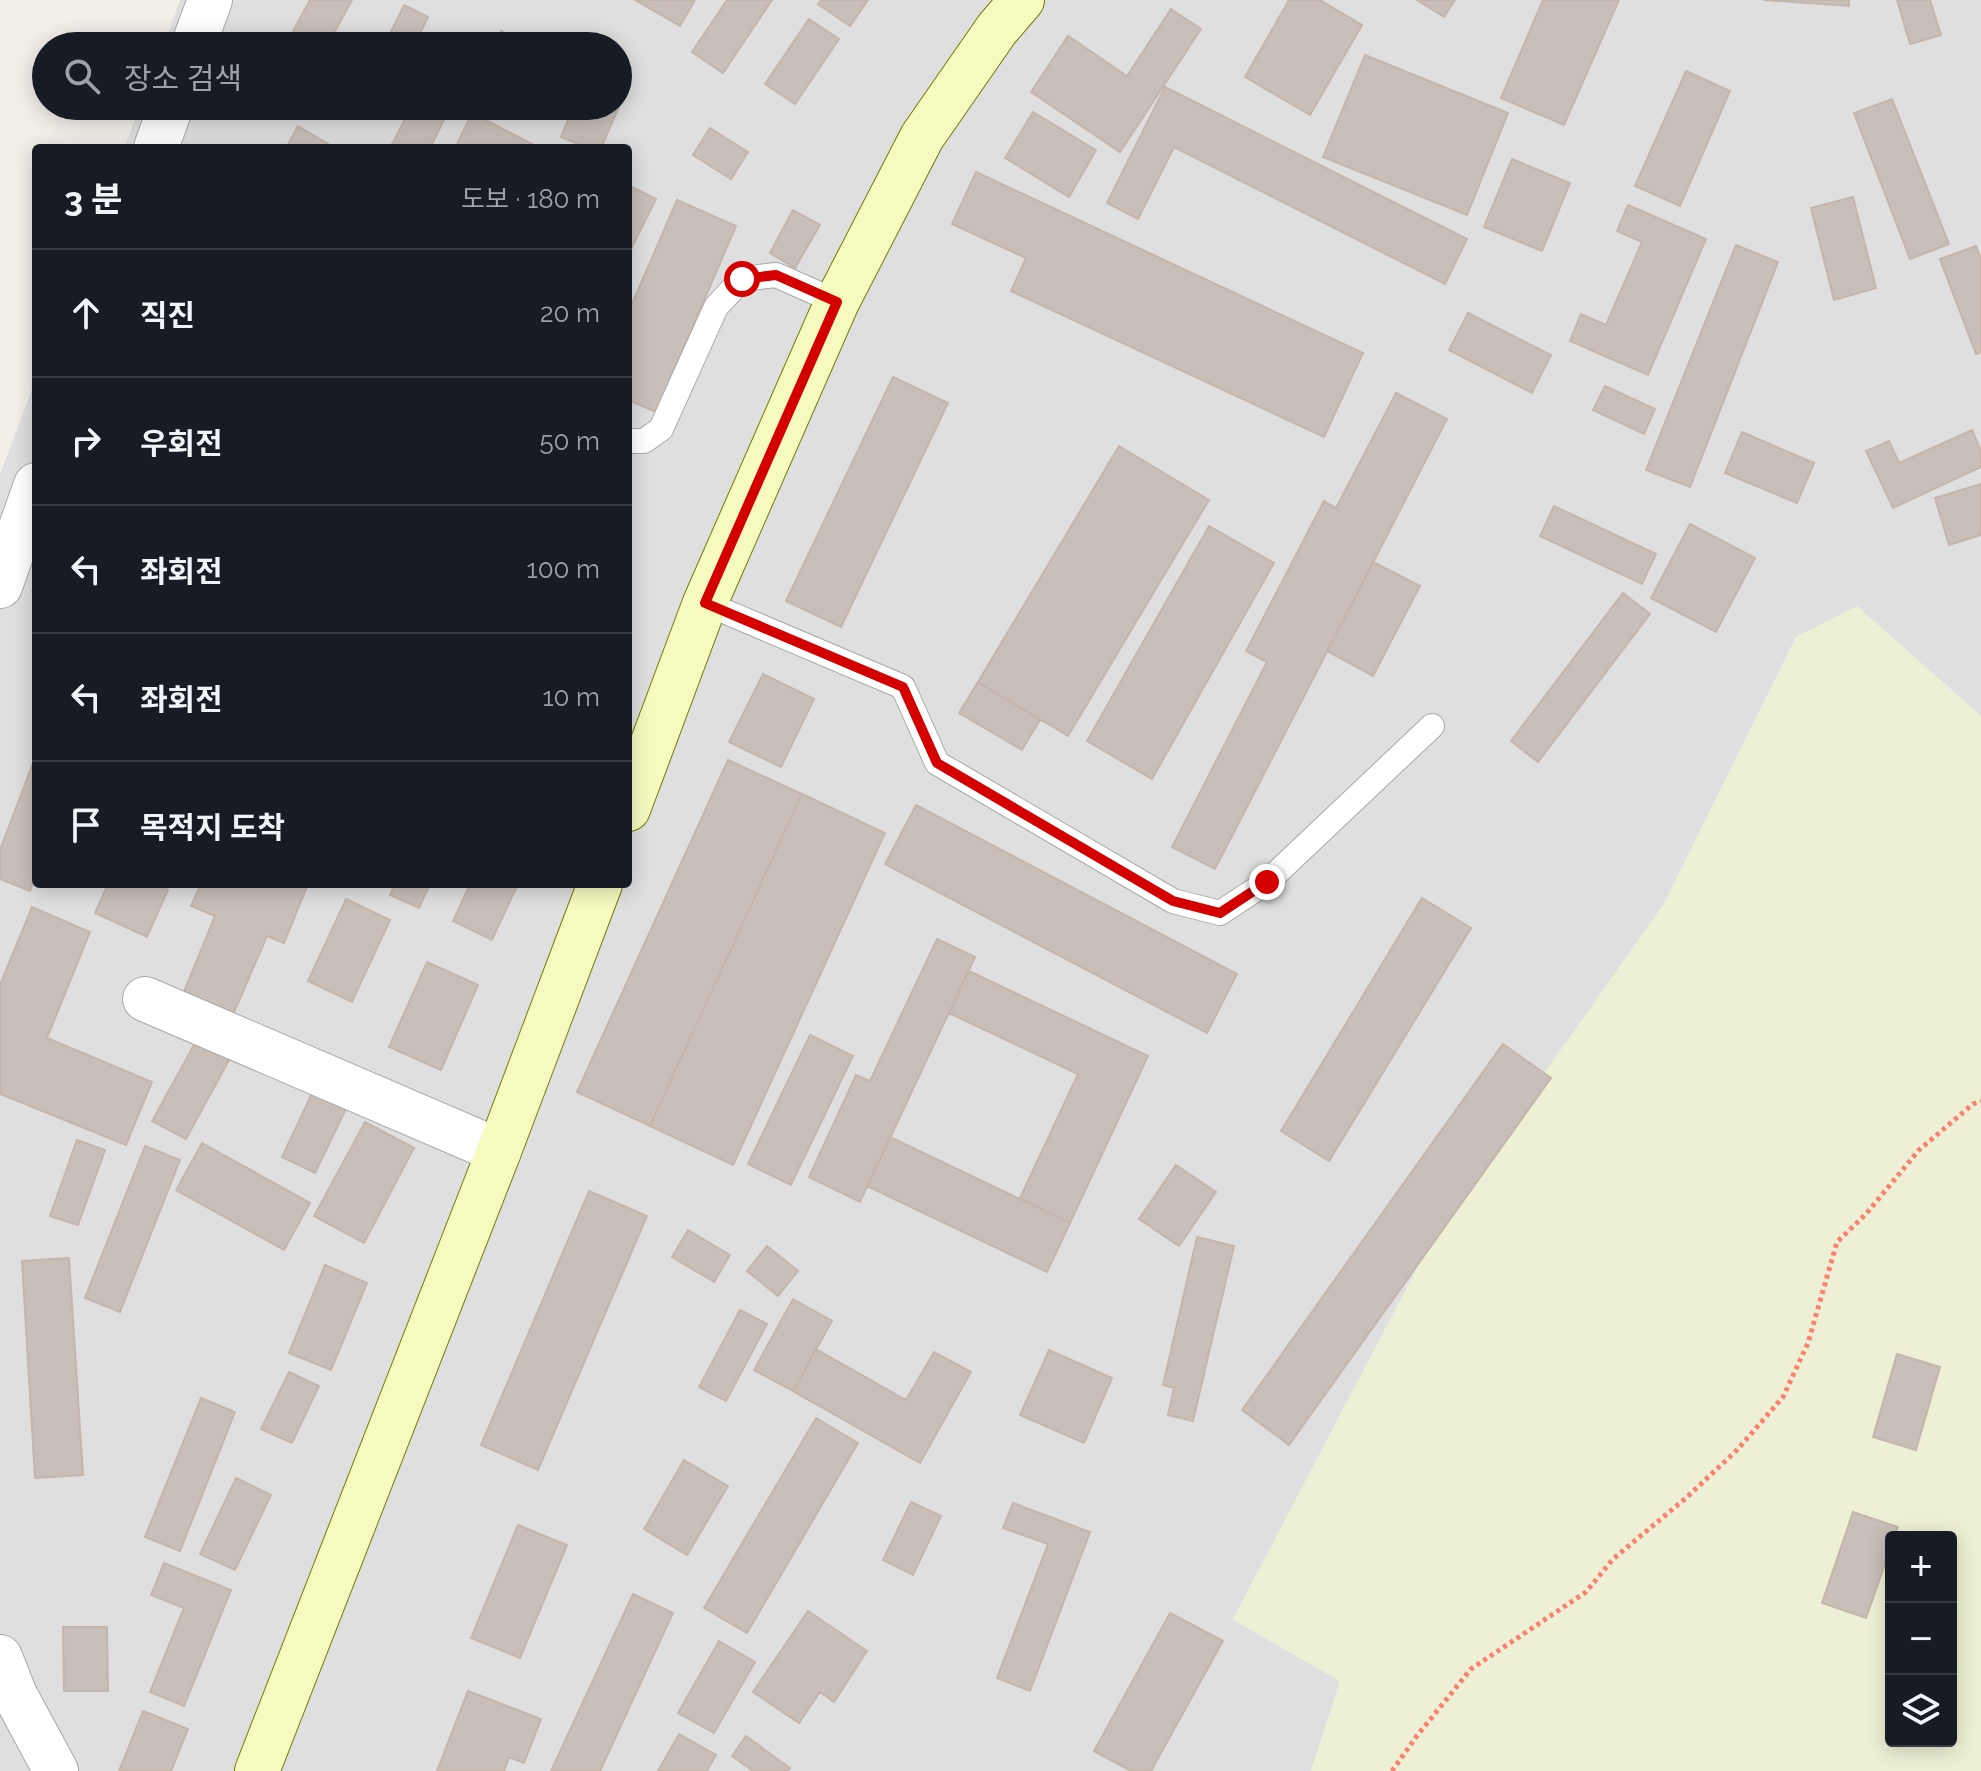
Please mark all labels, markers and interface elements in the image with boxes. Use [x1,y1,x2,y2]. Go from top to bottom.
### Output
search box [32,32,632,120]
icon: search [60,54,104,98]
text: 장소 검색 [124,61,242,96]
text: 3 분 [64,179,122,219]
text: 도보 · 180 m [461,184,600,214]
route start [724,261,760,297]
icon: ahead [64,291,108,335]
text: 직진 [140,298,195,333]
text: 20 m [540,298,600,328]
icon: right [64,419,108,463]
text: 우회전 [140,426,223,461]
text: 50 m [539,426,600,456]
icon: left [64,547,108,591]
text: 좌회전 [140,554,223,589]
text: 100 m [527,554,600,584]
icon: left [64,675,108,719]
text: 좌회전 [140,682,223,717]
text: 10 m [542,682,600,712]
icon: arrive [64,803,108,847]
text: 목적지 도착 [140,810,285,845]
route end [1249,864,1285,900]
map controls [1885,1531,1957,1747]
button: + [1885,1531,1957,1603]
button: − [1885,1603,1957,1675]
button: layers [1885,1675,1957,1747]

